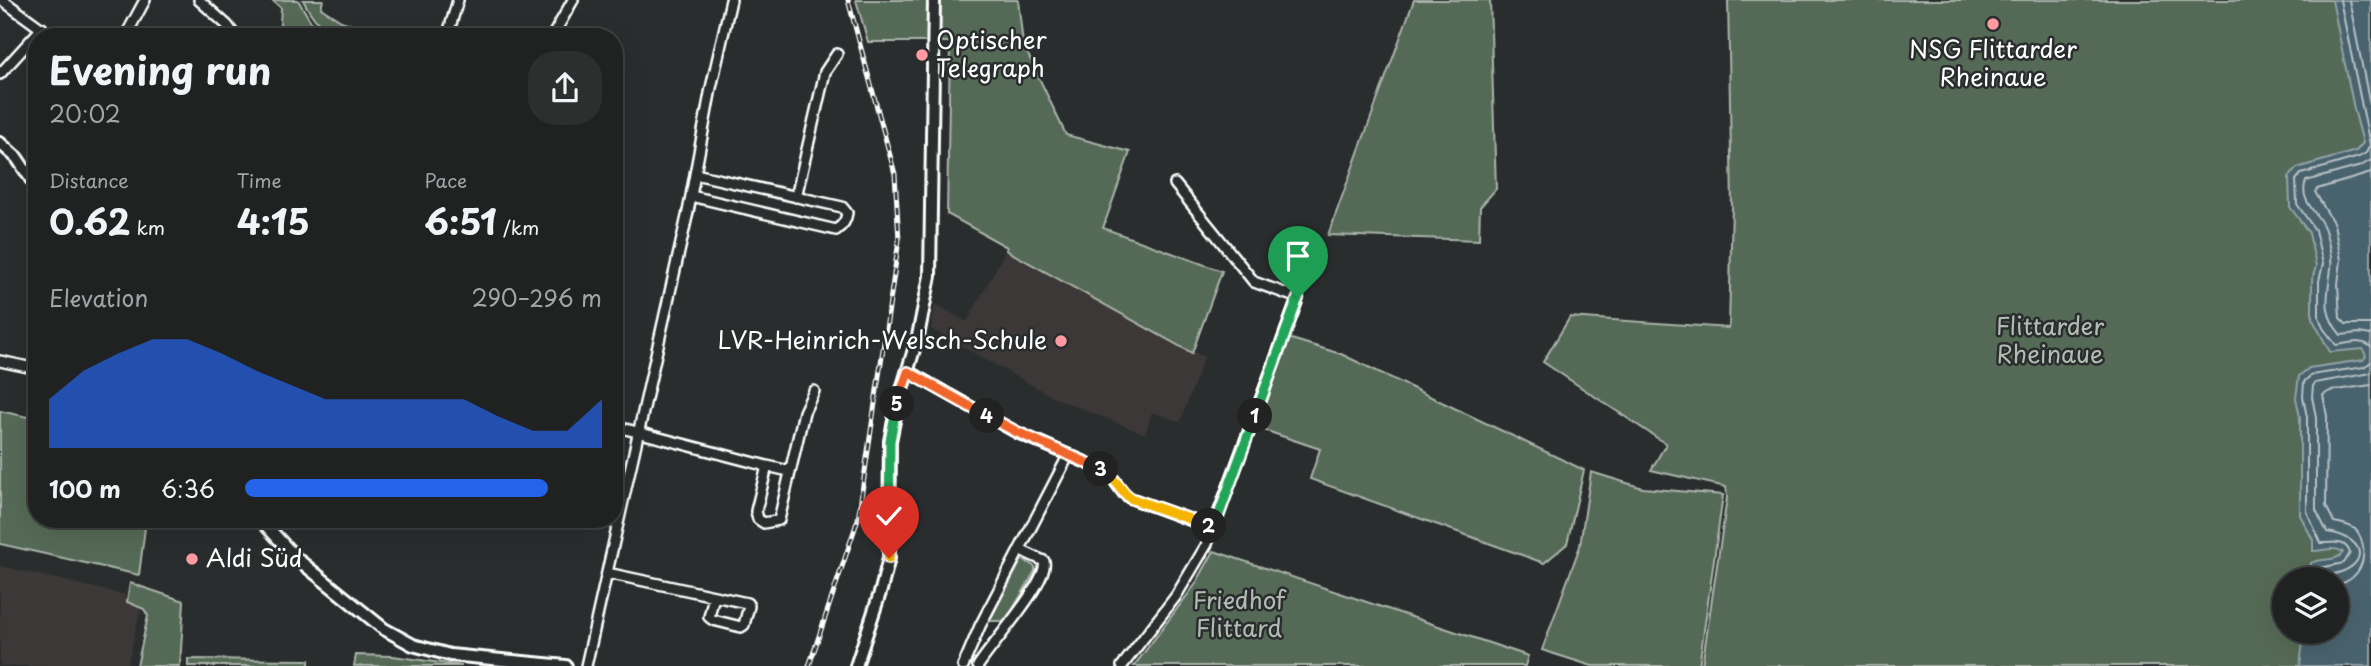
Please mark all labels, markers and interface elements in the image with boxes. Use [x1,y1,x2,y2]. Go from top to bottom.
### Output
marker: NSG Flittarder Rheinaue [1985,16,2001,32]
place label: Optischer Telegraph [936,21,1047,85]
place label: NSG Flittarder Rheinaue [1909,30,2077,94]
text: Evening run [49,41,271,98]
marker: Optischer Telegraph [914,47,930,63]
button: share [528,51,602,125]
text: 20:02 [49,96,121,131]
text: Distance [49,166,129,194]
text: Time [237,166,282,194]
text: Pace [424,166,467,194]
text: 0.62 [49,194,130,247]
text: 4:15 [237,194,310,247]
text: 6:51 [424,194,497,247]
text: km [130,213,165,241]
text: /km [497,213,539,241]
pin [1268,226,1328,298]
icon: arrive [1279,237,1317,275]
text: Elevation [49,280,148,315]
text: 290–296 m [472,280,602,315]
park label: Flittarder Rheinaue [1996,307,2104,371]
place label: LVR-Heinrich-Welsch-Schule [717,321,1047,357]
marker: LVR-Heinrich-Welsch-Schule [1053,333,1069,349]
pin: 5 [880,386,914,422]
text: 5 [890,389,903,417]
pin: 4 [970,398,1004,434]
pin: 1 [1238,398,1272,434]
text: 4 [980,401,993,429]
text: 1 [1250,401,1259,429]
pin: 3 [1084,452,1118,486]
text: 3 [1094,454,1107,482]
text: 100 m [49,471,121,506]
text: 6:36 [161,471,215,506]
pin [859,486,919,558]
icon: check [870,497,908,535]
pin: 2 [1192,508,1226,544]
text: 2 [1202,511,1215,539]
place label: Aldi Süd [206,539,303,575]
marker: Aldi Süd [184,551,200,567]
map controls [2272,567,2349,644]
button: layers [2272,567,2349,644]
park label: Friedhof Flittard [1193,581,1287,645]

